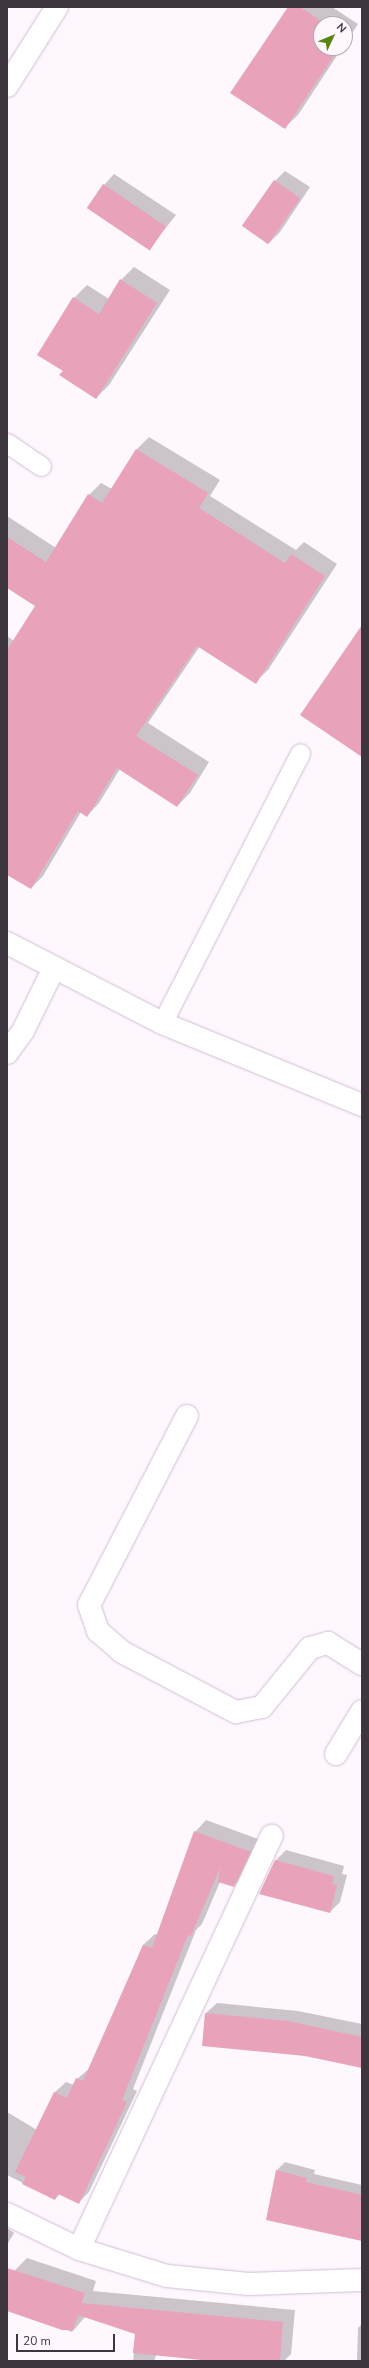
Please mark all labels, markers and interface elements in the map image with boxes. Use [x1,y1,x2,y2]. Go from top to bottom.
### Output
north arrow [313,16,353,56]
text: N [333,20,350,36]
scale bar [18,2326,117,2352]
text: 20 m [23,2333,51,2349]

